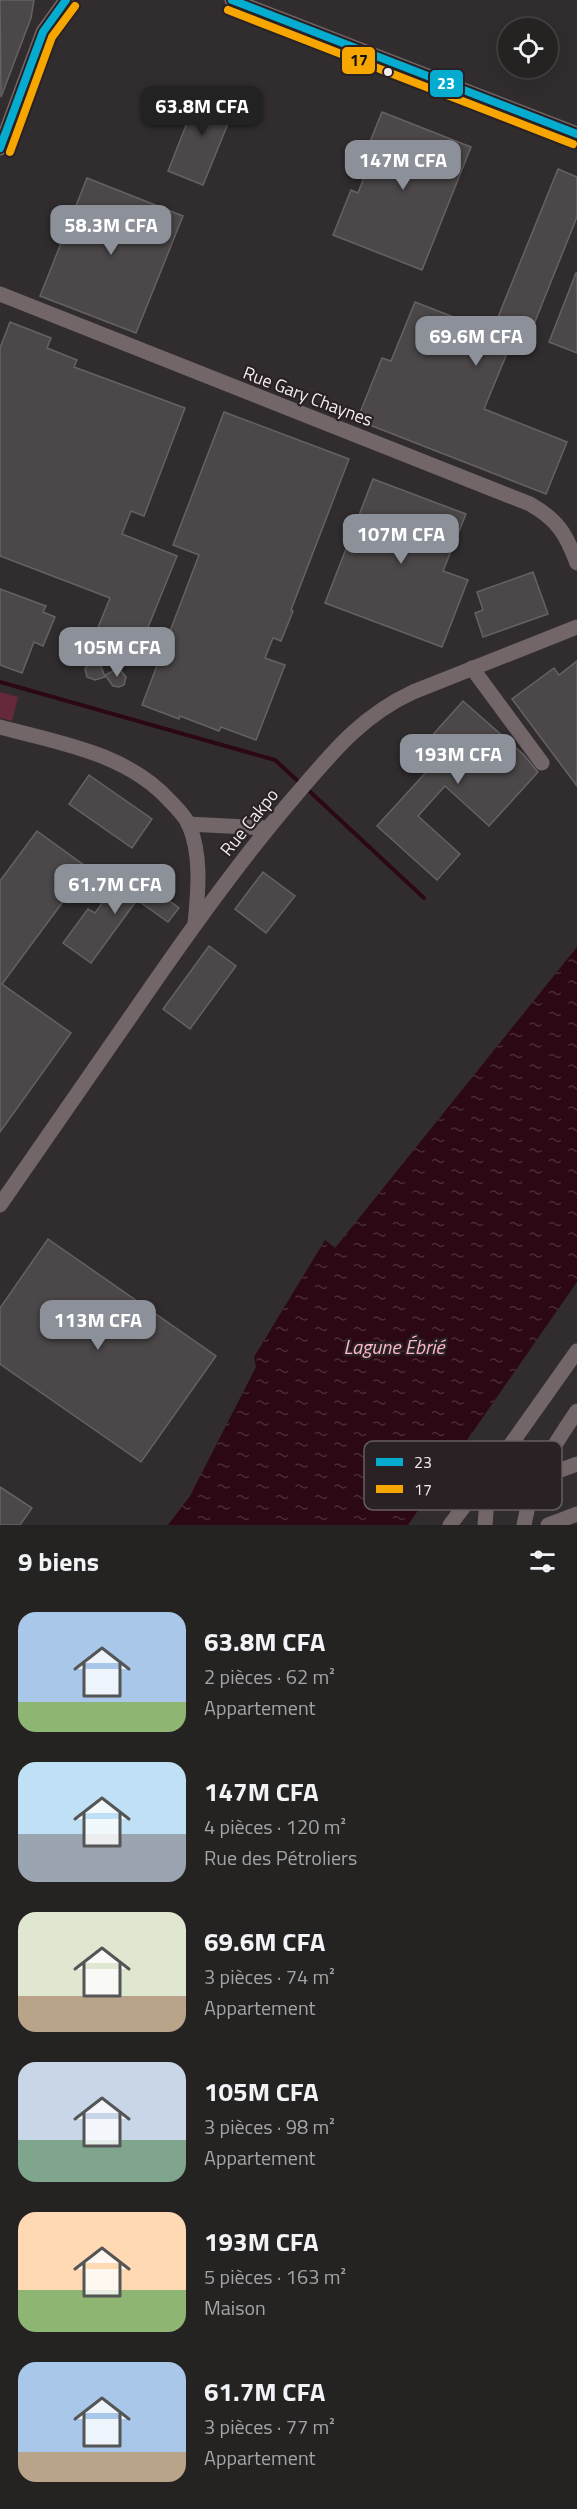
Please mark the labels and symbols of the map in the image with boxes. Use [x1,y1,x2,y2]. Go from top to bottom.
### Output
line badge: 17 [341,46,376,75]
text: 17 [350,48,368,72]
unlabelled marker [382,66,394,78]
line badge: 23 [429,69,464,98]
text: 23 [437,71,455,95]
pin: 63.8M CFA [133,86,271,137]
pin: 147M CFA [341,140,465,191]
pin: 58.3M CFA [42,205,180,256]
pin: 69.6M CFA [407,316,545,367]
street label: Rue Gary Chaynes [239,359,377,433]
pin: 107M CFA [339,514,463,565]
pin: 105M CFA [55,627,179,678]
pin: 193M CFA [396,734,520,785]
street label: Rue Cakpo [213,782,285,862]
pin: 61.7M CFA [46,864,184,915]
pin: 113M CFA [36,1300,160,1351]
water label: Lagune Ébrié [343,1331,446,1362]
legend [364,1441,562,1510]
text: 23 [414,1450,432,1474]
text: 17 [414,1477,432,1501]

